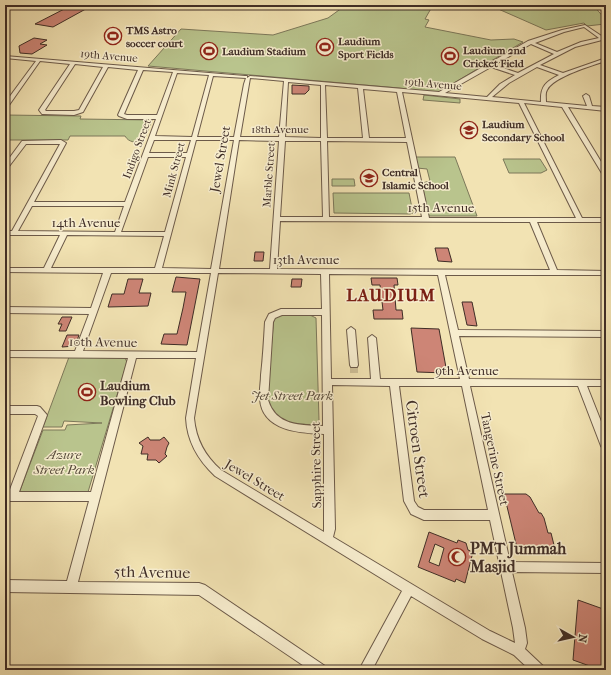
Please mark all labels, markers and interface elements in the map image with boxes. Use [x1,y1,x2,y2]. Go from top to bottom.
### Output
place label: TMS Astro soccer court [125,24,184,50]
sports icon: TMS Astro soccer court [103,26,123,46]
place label: Laudium Sport Fields [338,35,394,61]
sports icon: Laudium Sport Fields [315,37,335,57]
sports icon: Laudium Stadium [199,41,219,61]
place label: Laudium 2nd Cricket Field [463,44,527,70]
place label: Laudium Stadium [222,45,307,58]
sports icon: Laudium 2nd Cricket Field [440,46,460,66]
street label: 19th Avenue [80,47,139,65]
street label: 19th Avenue [404,75,463,93]
street label: Indigo Street [120,117,154,181]
place label: Laudium Secondary School [482,118,565,144]
school or university icon: Laudium Secondary School [459,120,479,140]
street label: 18th Avenue [251,123,309,136]
street label: Jewel Street [207,124,233,194]
street label: Mink Street [160,141,188,199]
street label: Marble Street [260,142,278,208]
place label: Central Islamic School [382,166,450,192]
school or university icon: Central Islamic School [359,168,379,188]
street label: 15th Avenue [408,200,475,215]
street label: 14th Avenue [52,215,121,230]
street label: 13th Avenue [273,252,340,267]
district label: LAUDIUM [346,285,436,305]
street label: 10th Avenue [69,334,138,350]
street label: 9th Avenue [435,363,499,378]
place label: Laudium Bowling Club [100,378,176,409]
sports icon: Laudium Bowling Club [77,382,97,402]
park label: Jet Street Park [251,388,333,403]
street label: Citroen Street [402,399,434,499]
street label: Tangerine Street [478,411,512,507]
street label: Sapphire Street [308,421,324,509]
park label: Azure Street Park [32,447,95,477]
street label: Jewel Street [221,456,288,504]
place label: PMT Jummah Masjid [469,539,567,576]
mosque icon: PMT Jummah Masjid [447,547,467,567]
street label: 5th Avenue [113,562,191,582]
north arrow [553,617,593,657]
text: N [575,633,589,644]

